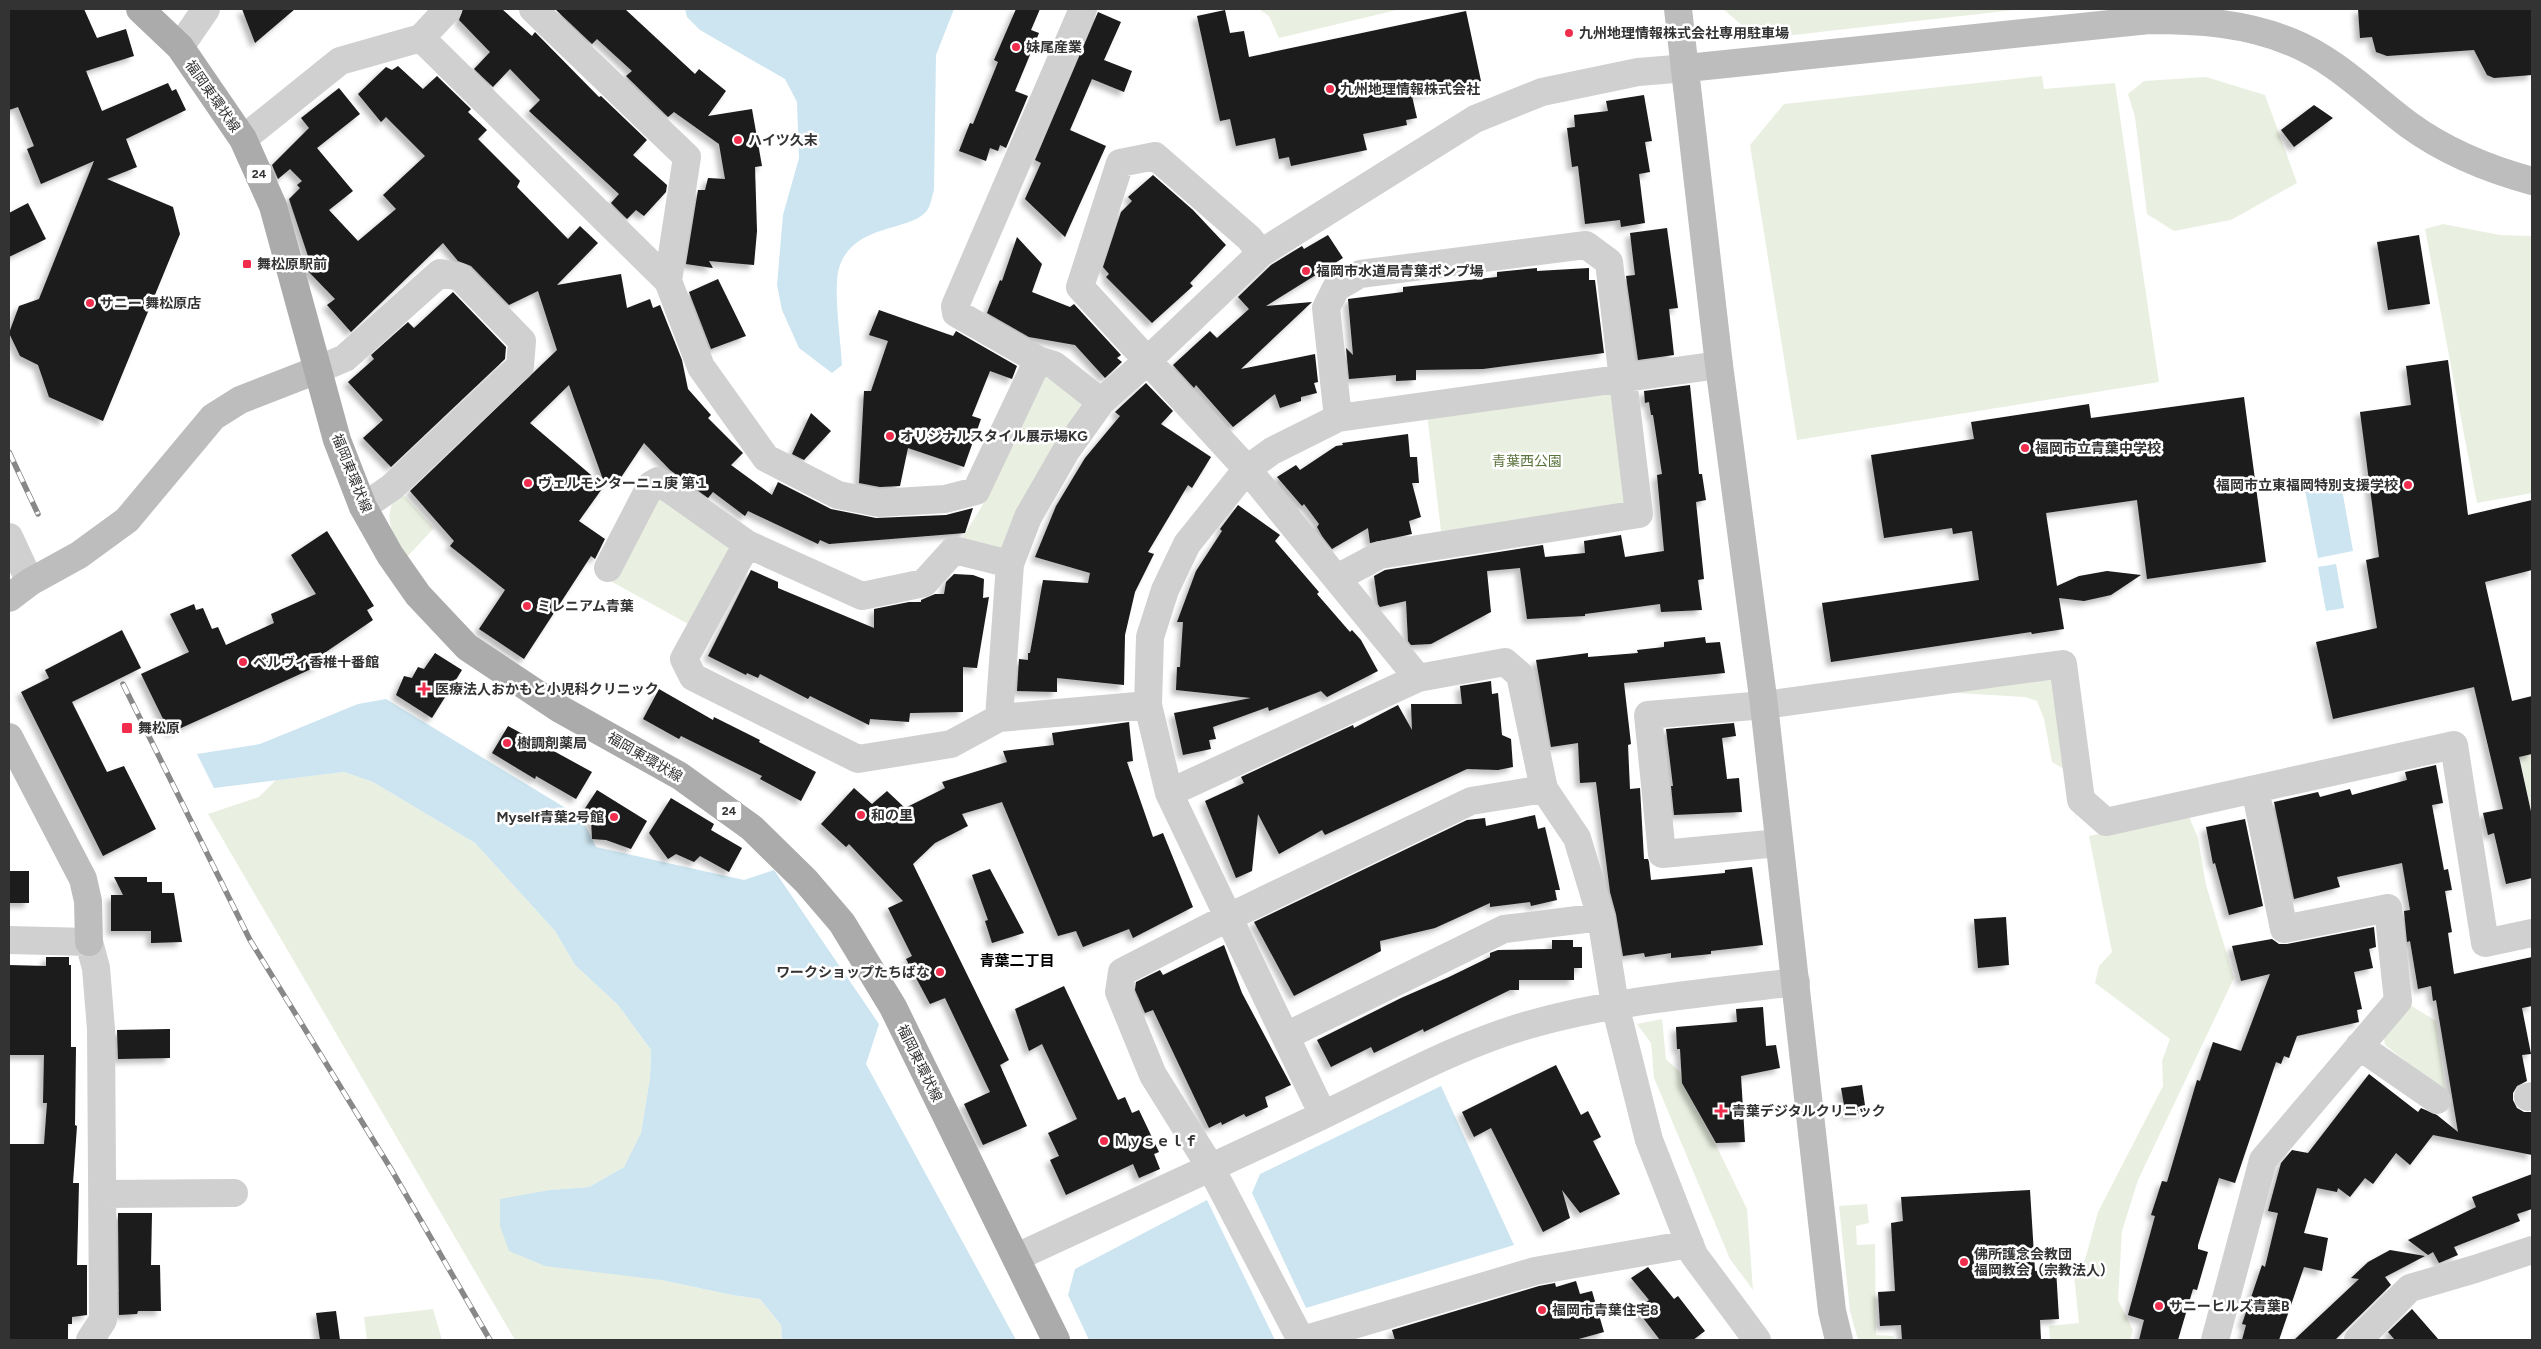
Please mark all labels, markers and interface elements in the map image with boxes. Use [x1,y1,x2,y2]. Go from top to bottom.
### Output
place label: 九州地理情報株式会社専用駐車場 [1579,25,1789,42]
marker: 九州地理情報株式会社専用駐車場 [1563,27,1575,39]
place label: 妹尾産業 [1026,39,1082,56]
marker: 妹尾産業 [1010,41,1022,53]
street label: 福岡東環状線 [182,57,244,136]
place label: 九州地理情報株式会社 [1340,81,1480,98]
marker: 九州地理情報株式会社 [1324,83,1336,95]
place label: ハイツ久末 [748,132,818,149]
marker: ハイツ久末 [732,134,744,146]
road number: 24 [246,164,272,183]
place label: 舞松原駅前 [257,256,327,273]
marker: 舞松原駅前 [241,258,253,270]
place label: 福岡市水道局青葉ポンプ場 [1316,263,1484,280]
marker: 福岡市水道局青葉ポンプ場 [1300,265,1312,277]
place label: サニー 舞松原店 [100,295,201,312]
marker: サニー 舞松原店 [84,297,96,309]
place label: オリジナルスタイル展示場KG [900,428,1088,445]
marker: オリジナルスタイル展示場KG [884,430,896,442]
street label: 福岡東環状線 [328,431,375,515]
place label: 福岡市立青葉中学校 [2035,440,2161,457]
marker: 福岡市立青葉中学校 [2019,442,2031,454]
park label: 青葉西公園 [1492,453,1562,470]
place label: ヴェルモンターニュ庚 第１ [538,475,709,492]
marker: ヴェルモンターニュ庚 第１ [522,477,534,489]
place label: 福岡市立東福岡特別支援学校 [2216,477,2398,494]
marker: 福岡市立東福岡特別支援学校 [2402,479,2414,491]
place label: ミレニアム青葉 [537,598,634,615]
marker: ミレニアム青葉 [521,600,533,612]
place label: ベルヴィ香椎十番館 [253,654,379,671]
marker: ベルヴィ香椎十番館 [237,656,249,668]
place label: 医療法人おかもと小児科クリニック [435,681,659,698]
marker: 医療法人おかもと小児科クリニック [417,682,431,696]
place label: 舞松原 [138,720,180,737]
marker: 舞松原 [120,721,134,735]
street label: 福岡東環状線 [604,729,685,786]
place label: 樹調剤薬局 [517,735,587,752]
marker: 樹調剤薬局 [501,737,513,749]
road number: 24 [716,801,742,820]
place label: 和の里 [871,807,913,824]
place label: Myself青葉2号館 [497,809,604,826]
marker: 和の里 [855,809,867,821]
marker: Myself青葉2号館 [608,811,620,823]
district label: 青葉二丁目 [979,952,1055,970]
place label: ワークショップたちばな [776,964,930,981]
marker: ワークショップたちばな [934,966,946,978]
street label: 福岡東環状線 [893,1022,946,1105]
place label: 青葉デジタルクリニック [1732,1103,1886,1120]
marker: 青葉デジタルクリニック [1714,1104,1728,1118]
place label: Ｍｙｓｅｌｆ [1114,1133,1198,1150]
marker: Ｍｙｓｅｌｆ [1098,1135,1110,1147]
place label: 佛所護念会教団 福岡教会（宗教法人） [1974,1246,2114,1279]
marker: 佛所護念会教団 福岡教会（宗教法人） [1958,1256,1970,1268]
place label: サニーヒルズ青葉B [2169,1298,2290,1315]
marker: サニーヒルズ青葉B [2153,1300,2165,1312]
place label: 福岡市青葉住宅8 [1552,1302,1659,1319]
marker: 福岡市青葉住宅8 [1536,1304,1548,1316]

